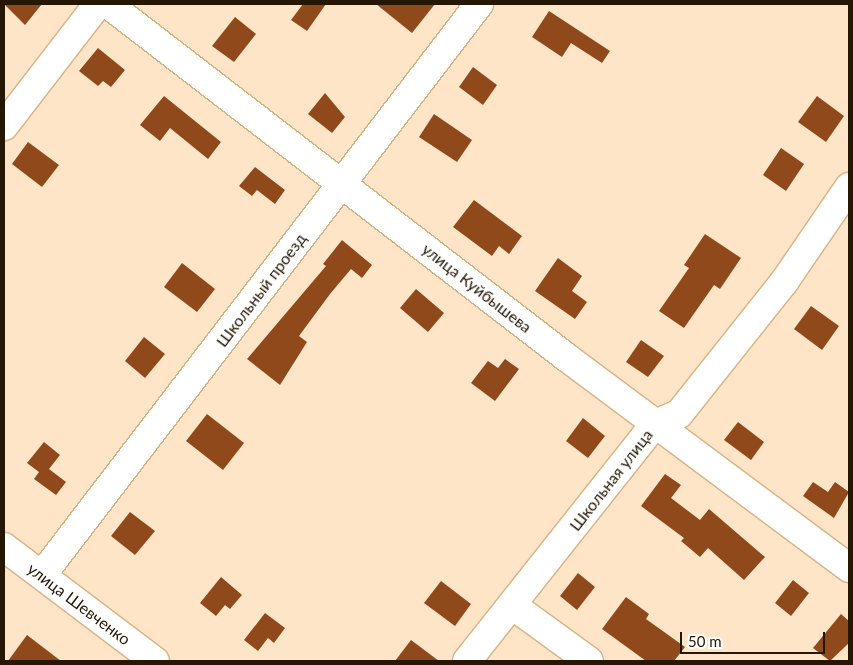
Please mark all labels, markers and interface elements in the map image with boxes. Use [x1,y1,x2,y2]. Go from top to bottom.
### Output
street label: Школьный проезд [212,229,310,351]
street label: улица Куйбышева [418,239,536,337]
street label: Школьная улица [565,425,657,535]
street label: улица Шевченко [24,559,134,649]
scale bar [683,622,828,654]
text: 50 m [688,632,722,650]

